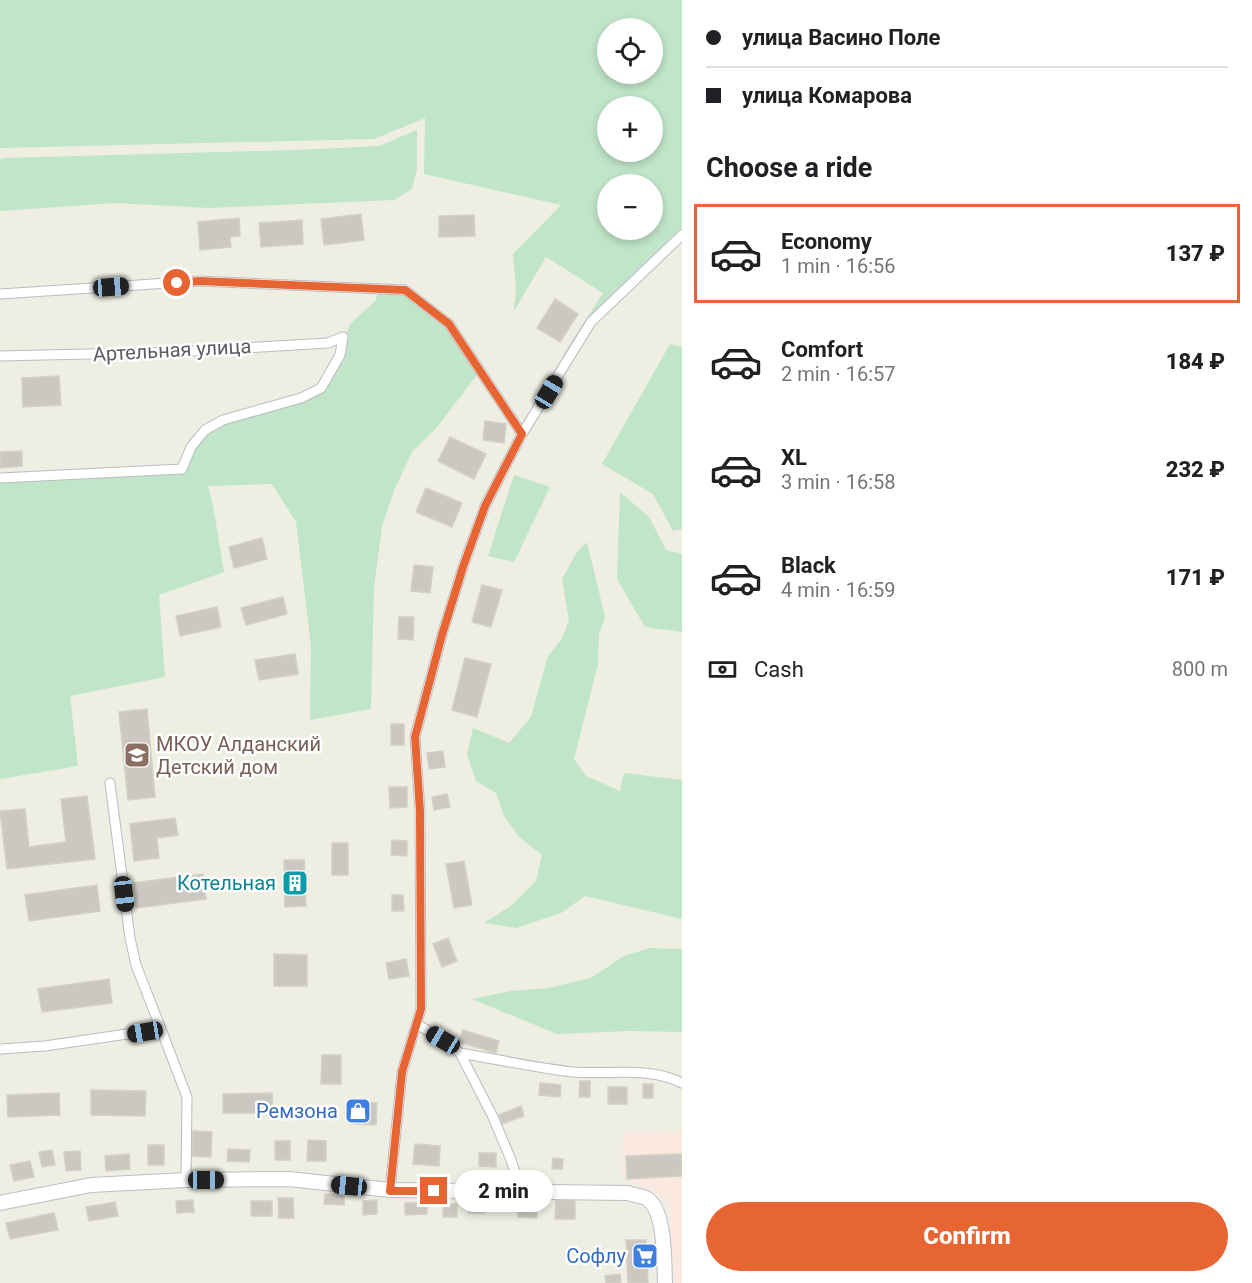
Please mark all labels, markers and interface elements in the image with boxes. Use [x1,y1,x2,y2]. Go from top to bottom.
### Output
map controls [597,18,663,240]
button: locate [597,18,663,84]
text: улица Васино Поле [742,25,940,50]
text: улица Комарова [742,83,912,108]
button: + [597,96,663,162]
text: Choose a ride [706,152,872,184]
button: − [597,174,663,240]
icon: car [709,227,763,281]
text: Economy [781,229,872,254]
text: 137 ₽ [1166,241,1225,266]
text: 1 min · 16:56 [781,254,896,278]
route start [163,269,190,296]
car [92,277,130,297]
street label: Артельная улица [92,334,252,366]
icon: car [709,335,763,389]
text: Comfort [781,337,863,362]
text: 184 ₽ [1166,349,1225,374]
text: 2 min · 16:57 [781,362,896,386]
car [532,372,566,412]
icon: car [709,443,763,497]
text: XL [781,445,807,470]
text: 232 ₽ [1166,457,1225,482]
text: 3 min · 16:58 [781,470,896,494]
icon: car [709,551,763,605]
text: Black [781,553,836,578]
text: 171 ₽ [1166,565,1225,590]
text: 4 min · 16:59 [781,578,896,602]
icon: cash [706,653,739,686]
text: Cash [754,657,804,682]
text: 800 m [1172,657,1228,681]
place label: МКОУ Алданский Детский дом [156,732,321,779]
school or university icon: МКОУ Алданский Детский дом [122,740,152,770]
building icon: Котельная [280,868,310,898]
place label: Котельная [177,871,276,895]
car [113,875,135,913]
car [126,1020,164,1044]
car [423,1023,463,1057]
shop icon: Ремзона [343,1096,373,1126]
place label: Ремзона [256,1099,338,1123]
callout: 2 min [455,1170,554,1212]
car [188,1171,224,1189]
car [330,1175,368,1197]
route end [420,1177,447,1204]
text: 2 min [478,1179,529,1203]
button: Confirm [706,1202,1228,1271]
supermarket icon: Софлу [630,1241,660,1271]
place label: Софлу [566,1244,627,1268]

